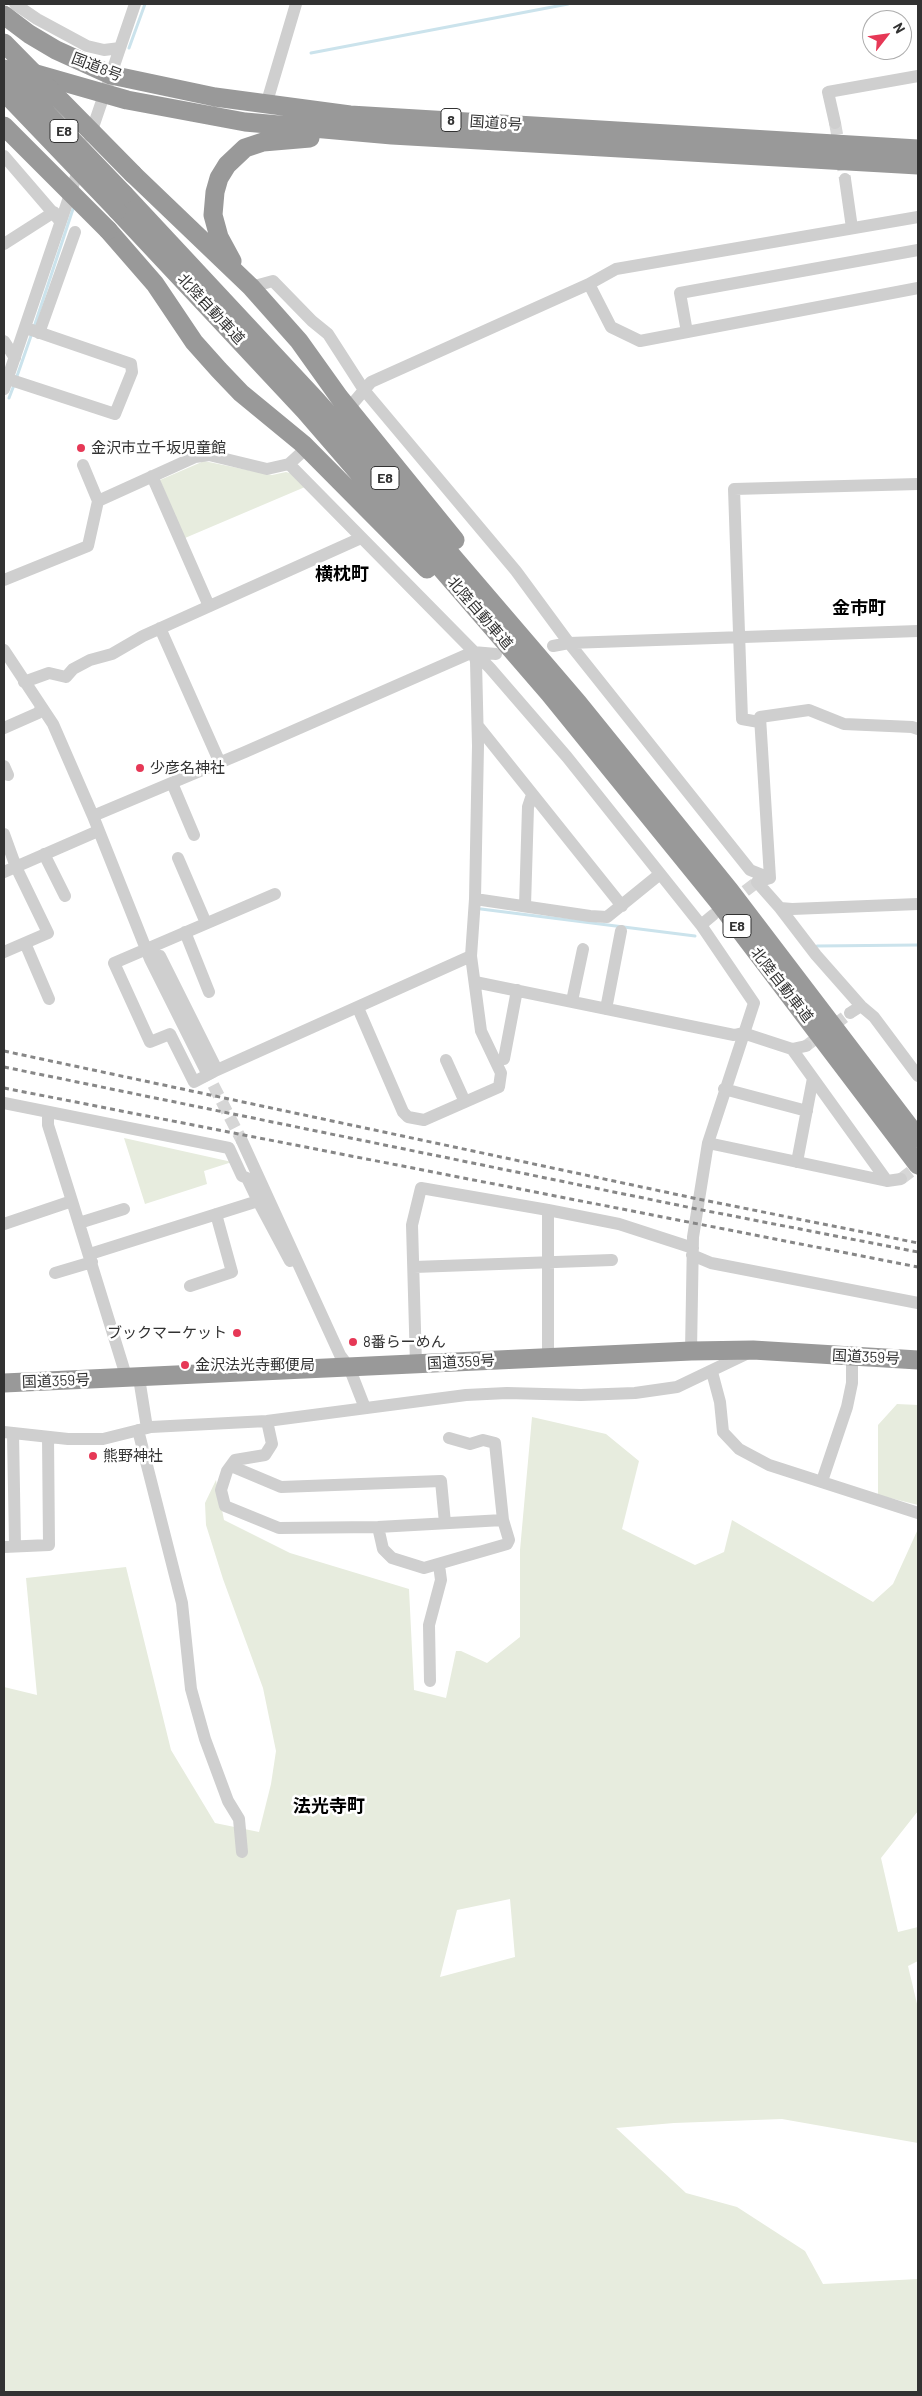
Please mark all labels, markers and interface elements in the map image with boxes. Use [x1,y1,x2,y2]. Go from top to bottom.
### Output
north arrow [862,10,912,60]
text: N [890,19,909,36]
street label: 国道8号 [69,49,125,85]
road number: 8 [441,108,461,132]
street label: 国道8号 [469,112,523,134]
road number: E8 [50,120,78,142]
street label: 北陸自動車道 [174,270,248,348]
place label: 金沢市立千坂児童館 [91,439,226,457]
marker: 金沢市立千坂児童館 [75,442,87,454]
road number: E8 [371,466,399,489]
district label: 横枕町 [315,563,369,585]
street label: 北陸自動車道 [444,573,516,653]
district label: 金市町 [832,597,886,619]
place label: 少彦名神社 [150,759,225,777]
marker: 少彦名神社 [134,762,146,774]
road number: E8 [723,914,751,938]
street label: 北陸自動車道 [747,944,817,1026]
place label: ブックマーケット [107,1324,227,1342]
marker: ブックマーケット [231,1327,243,1339]
place label: 8番らーめん [363,1333,446,1351]
marker: 8番らーめん [347,1336,359,1348]
street label: 国道359号 [831,1346,901,1368]
street label: 国道359号 [426,1351,496,1373]
place label: 金沢法光寺郵便局 [195,1356,315,1374]
marker: 金沢法光寺郵便局 [179,1359,191,1371]
street label: 国道359号 [22,1371,90,1391]
place label: 熊野神社 [103,1447,163,1465]
marker: 熊野神社 [87,1450,99,1462]
district label: 法光寺町 [293,1795,365,1817]

